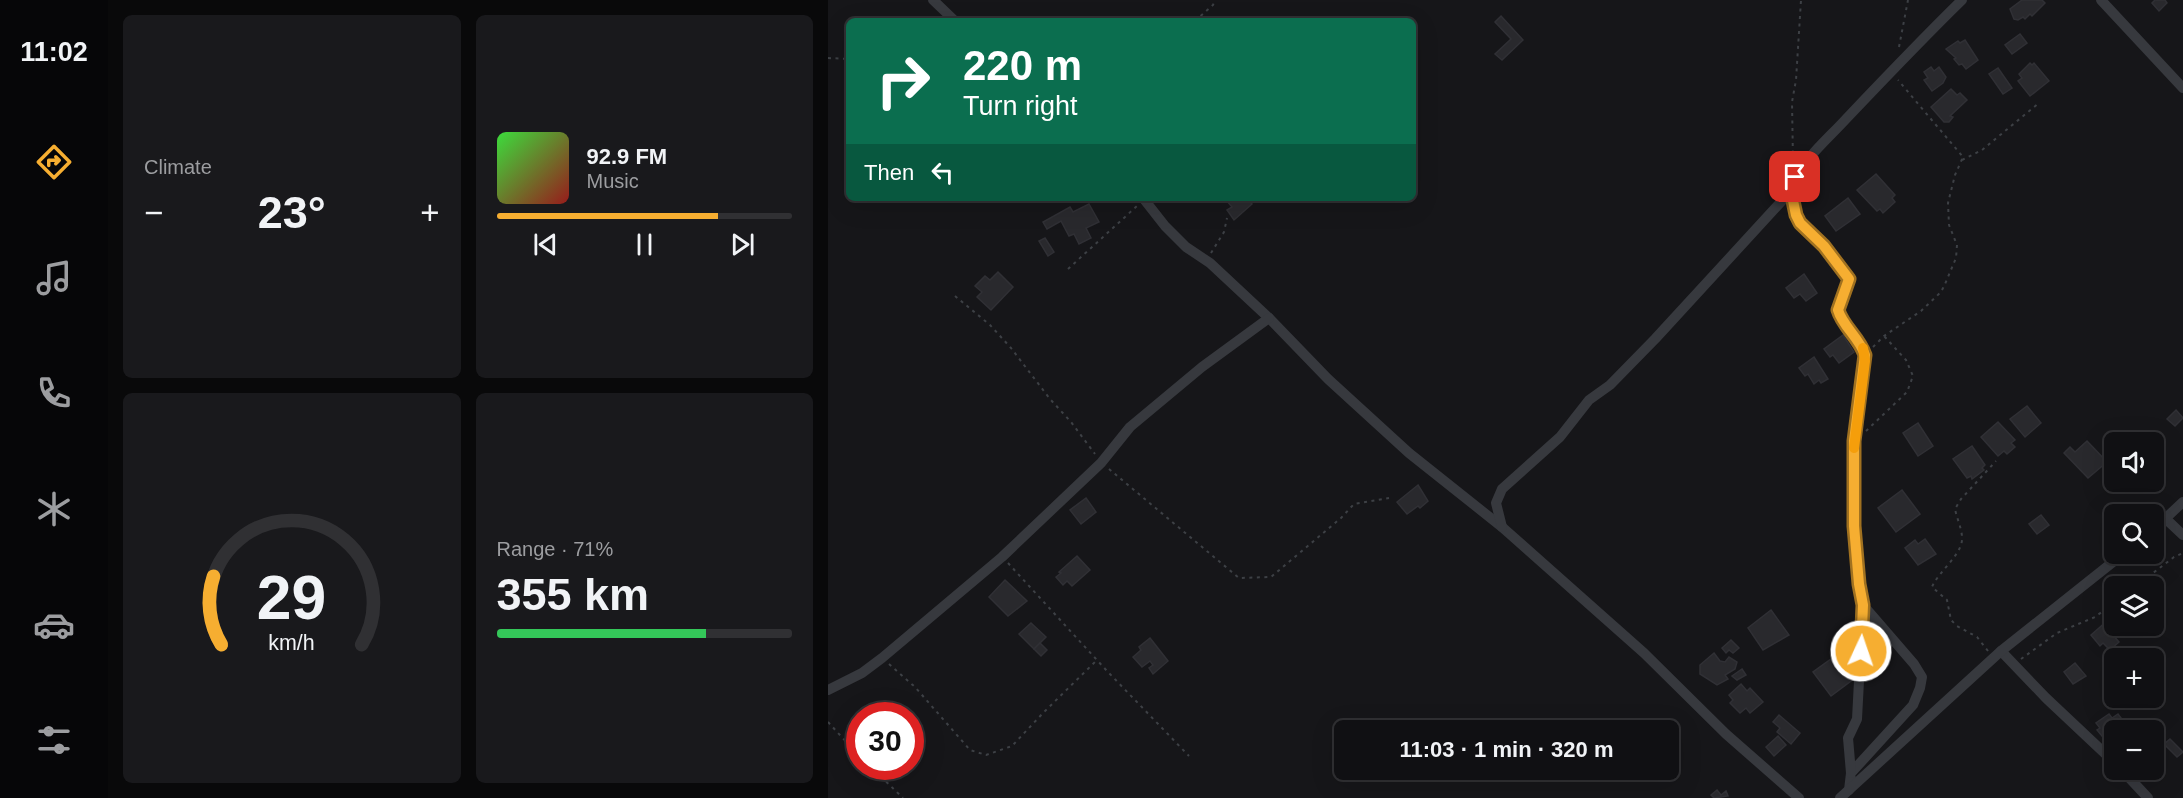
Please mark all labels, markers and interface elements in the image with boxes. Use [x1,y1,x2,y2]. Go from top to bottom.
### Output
text: 11:02 [20,37,88,67]
icon: right [864,42,942,120]
text: 220 m [963,42,1082,89]
text: Turn right [963,91,1078,121]
icon: directions [33,141,75,183]
text: 92.9 FM [587,144,667,169]
pin [1769,151,1820,202]
text: Climate [144,156,212,178]
icon: left [926,156,959,189]
text: Then [864,160,914,185]
icon: arrive [1778,160,1811,193]
text: Music [587,170,639,192]
text: 23° [258,187,326,238]
text: − [144,194,163,231]
text: + [420,194,440,231]
icon: previous [529,228,562,261]
icon: pause [628,228,661,261]
icon: next [726,228,759,261]
icon: music [33,257,75,299]
icon: phone [33,372,75,414]
map controls [2104,432,2164,780]
button: sound [2104,432,2164,492]
icon: climate [33,488,75,530]
button: search [2104,504,2164,564]
text: Range · 71% [497,538,613,560]
text: 29 [257,563,326,632]
text: 355 km [497,569,649,620]
button: layers [2104,576,2164,636]
icon: car [33,604,75,646]
position arrow [1829,619,1893,683]
text: km/h [269,631,315,655]
button: + [2104,648,2164,708]
speed limit sign: 30 [846,702,924,780]
icon: filters [33,719,75,761]
button: − [2104,720,2164,780]
text: 11:03 · 1 min · 320 m [1400,737,1614,762]

